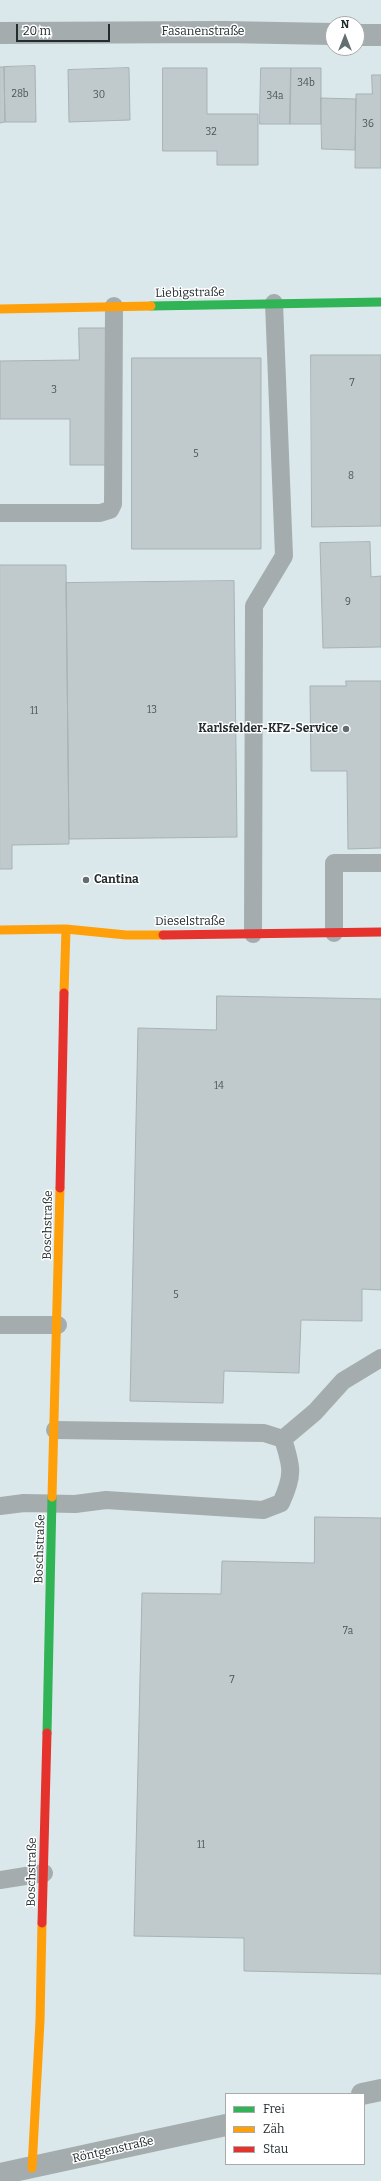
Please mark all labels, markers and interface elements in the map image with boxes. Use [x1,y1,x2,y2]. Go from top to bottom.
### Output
scale bar [18,16,112,42]
north arrow [325,16,365,56]
text: N [341,18,349,31]
text: 20 m [23,24,51,38]
street label: Fasanenstraße [162,25,244,39]
house number: 34b [297,77,315,89]
house number: 28b [11,88,29,100]
house number: 30 [93,89,105,101]
house number: 34a [266,90,284,102]
house number: 36 [362,118,374,130]
house number: 32 [205,126,217,138]
street label: Liebigstraße [155,285,225,301]
house number: 7 [349,377,355,389]
house number: 3 [51,384,57,396]
house number: 5 [193,448,199,460]
house number: 8 [348,470,354,482]
house number: 9 [345,596,351,608]
house number: 13 [147,704,157,716]
house number: 11 [30,705,38,717]
place label: Karlsfelder-KFZ-Service [198,722,338,736]
marker: Karlsfelder-KFZ-Service [341,724,351,734]
place label: Cantina [94,873,139,887]
marker: Cantina [81,875,91,885]
street label: Dieselstraße [155,915,225,929]
house number: 14 [214,1080,224,1092]
street label: Boschstraße [40,1190,56,1260]
house number: 5 [173,1289,179,1301]
street label: Boschstraße [32,1514,48,1584]
house number: 7a [343,1625,353,1637]
house number: 7 [229,1674,235,1686]
street label: Boschstraße [24,1837,40,1907]
house number: 11 [197,1839,205,1851]
legend [225,2093,365,2165]
text: Frei [263,2102,285,2116]
text: Zäh [263,2122,284,2136]
street label: Röntgenstraße [71,2134,155,2166]
text: Stau [263,2142,288,2156]

